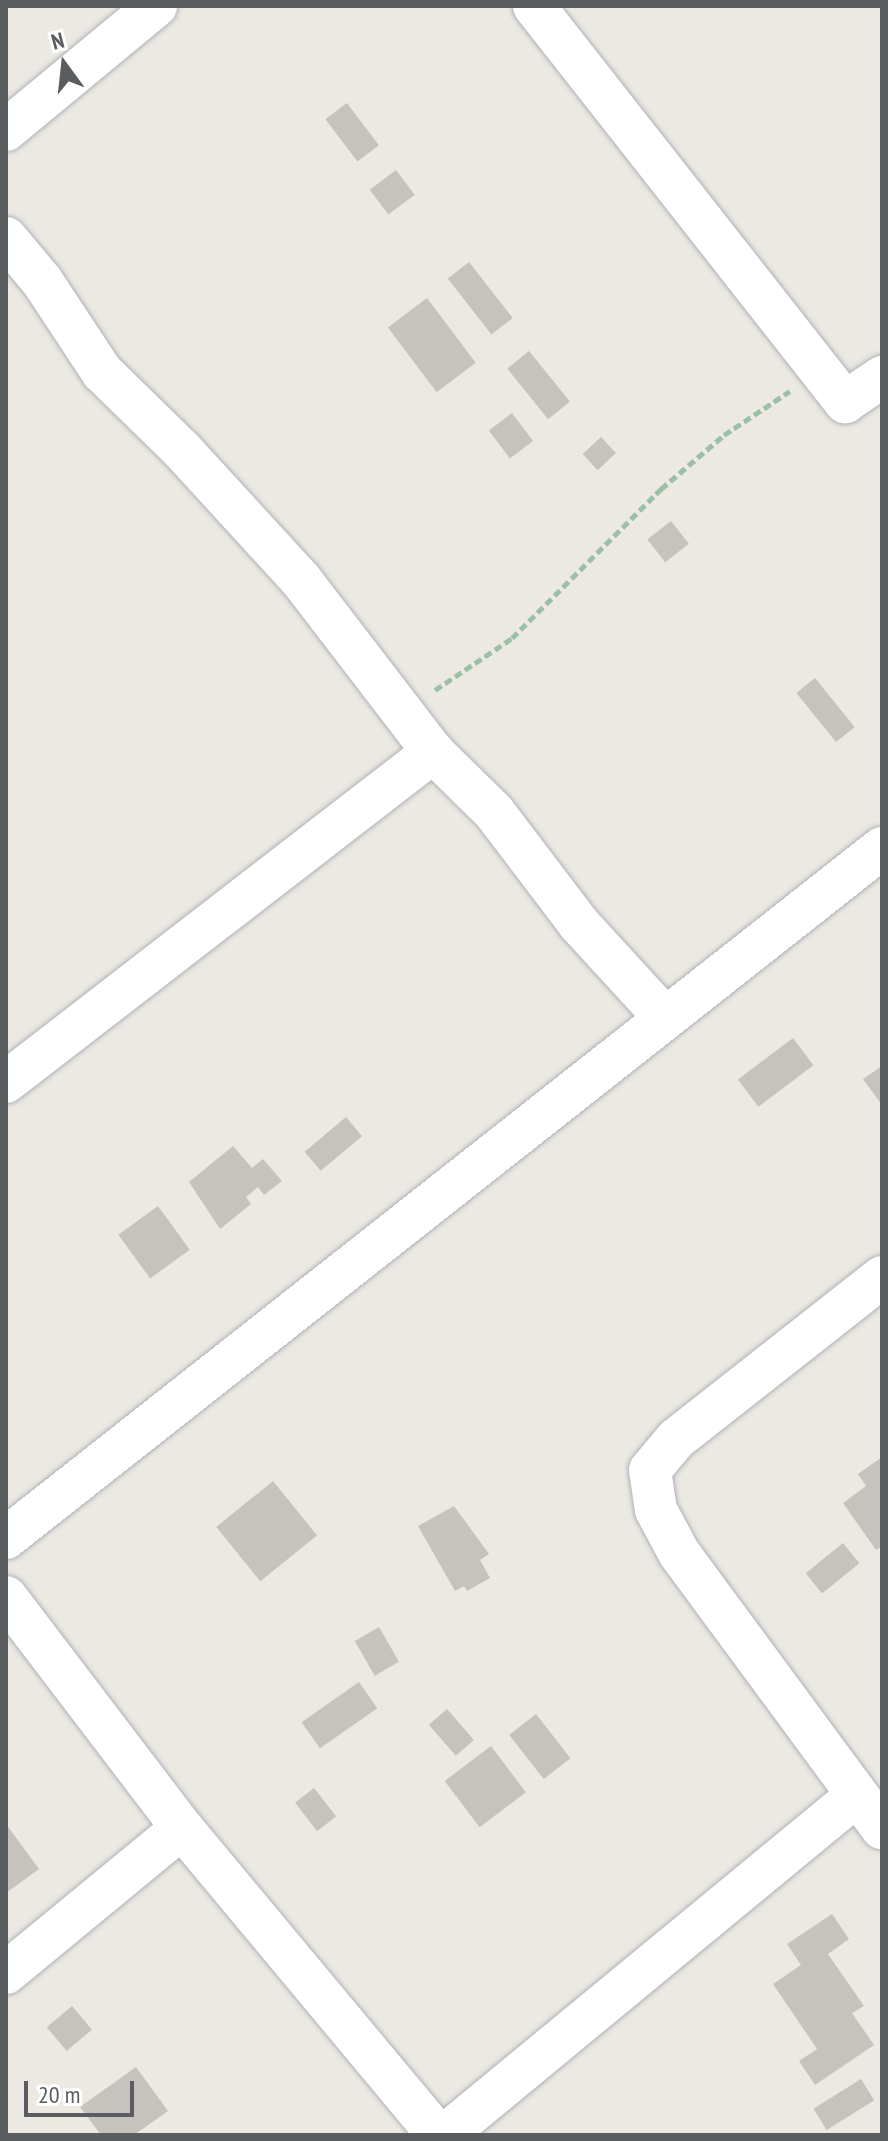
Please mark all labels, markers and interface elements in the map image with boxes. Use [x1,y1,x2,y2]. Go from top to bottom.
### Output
north arrow [24,24,104,104]
text: N [48,26,67,56]
scale bar [28,2065,138,2115]
text: 20 m [38,2079,80,2110]

